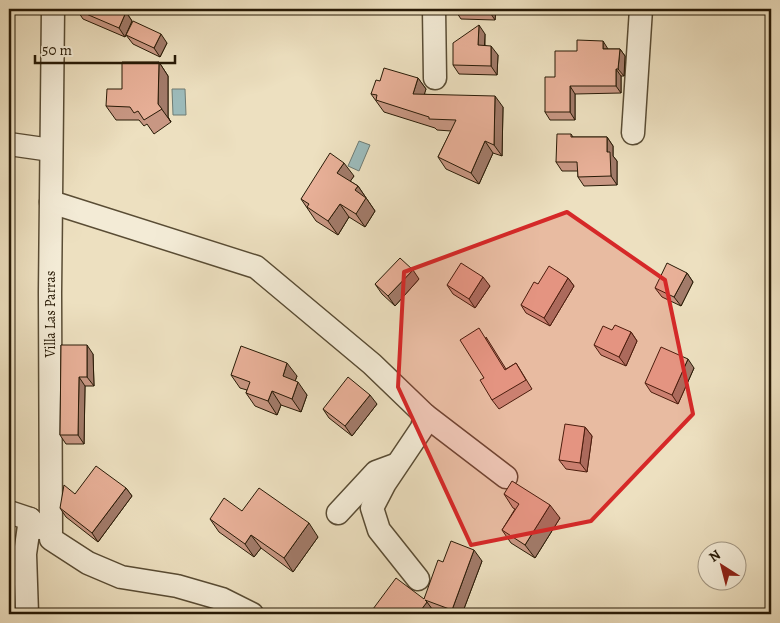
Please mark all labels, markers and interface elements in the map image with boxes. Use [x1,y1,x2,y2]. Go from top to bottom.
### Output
scale bar [35,32,175,64]
text: 50 m [42,40,72,60]
street label: Villa Las Parras [41,271,60,358]
north arrow [698,540,748,590]
text: N [705,545,724,567]

